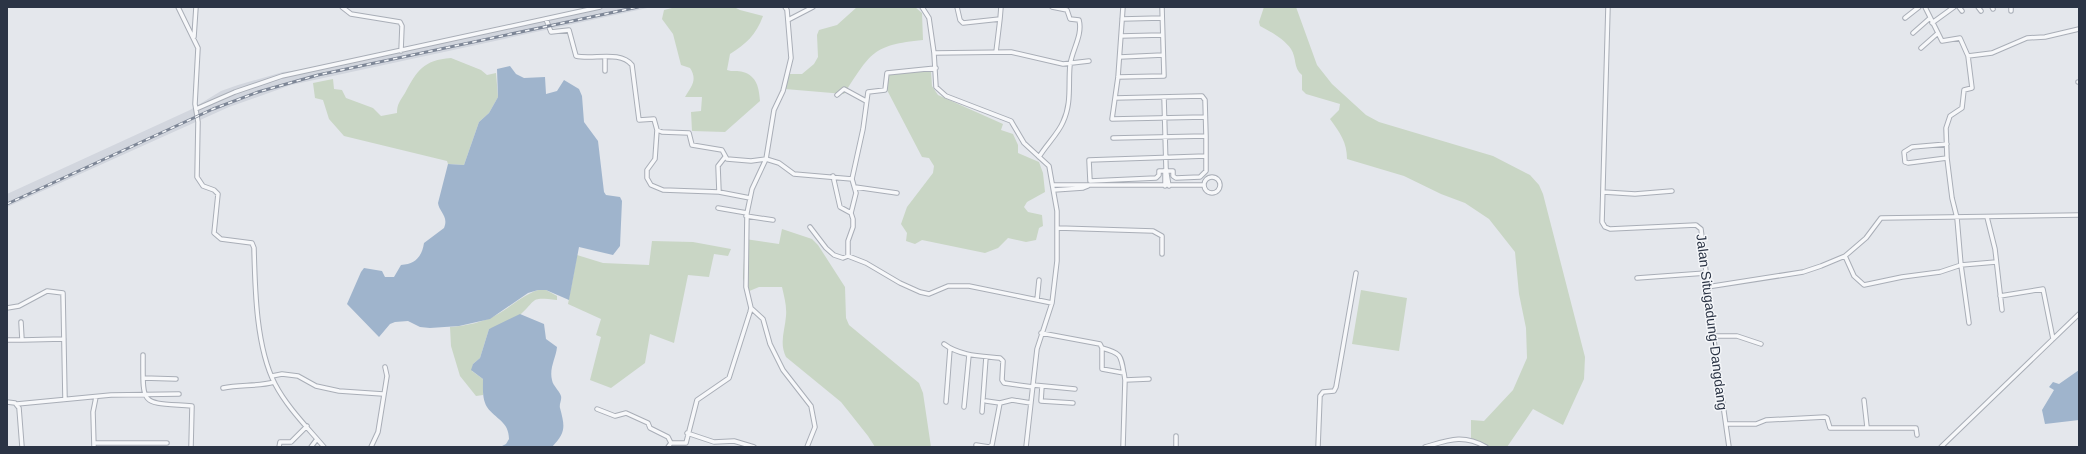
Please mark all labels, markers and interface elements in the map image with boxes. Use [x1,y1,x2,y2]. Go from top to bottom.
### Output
street label: Jalan Situgadung-Dangdang [1693,233,1731,411]

